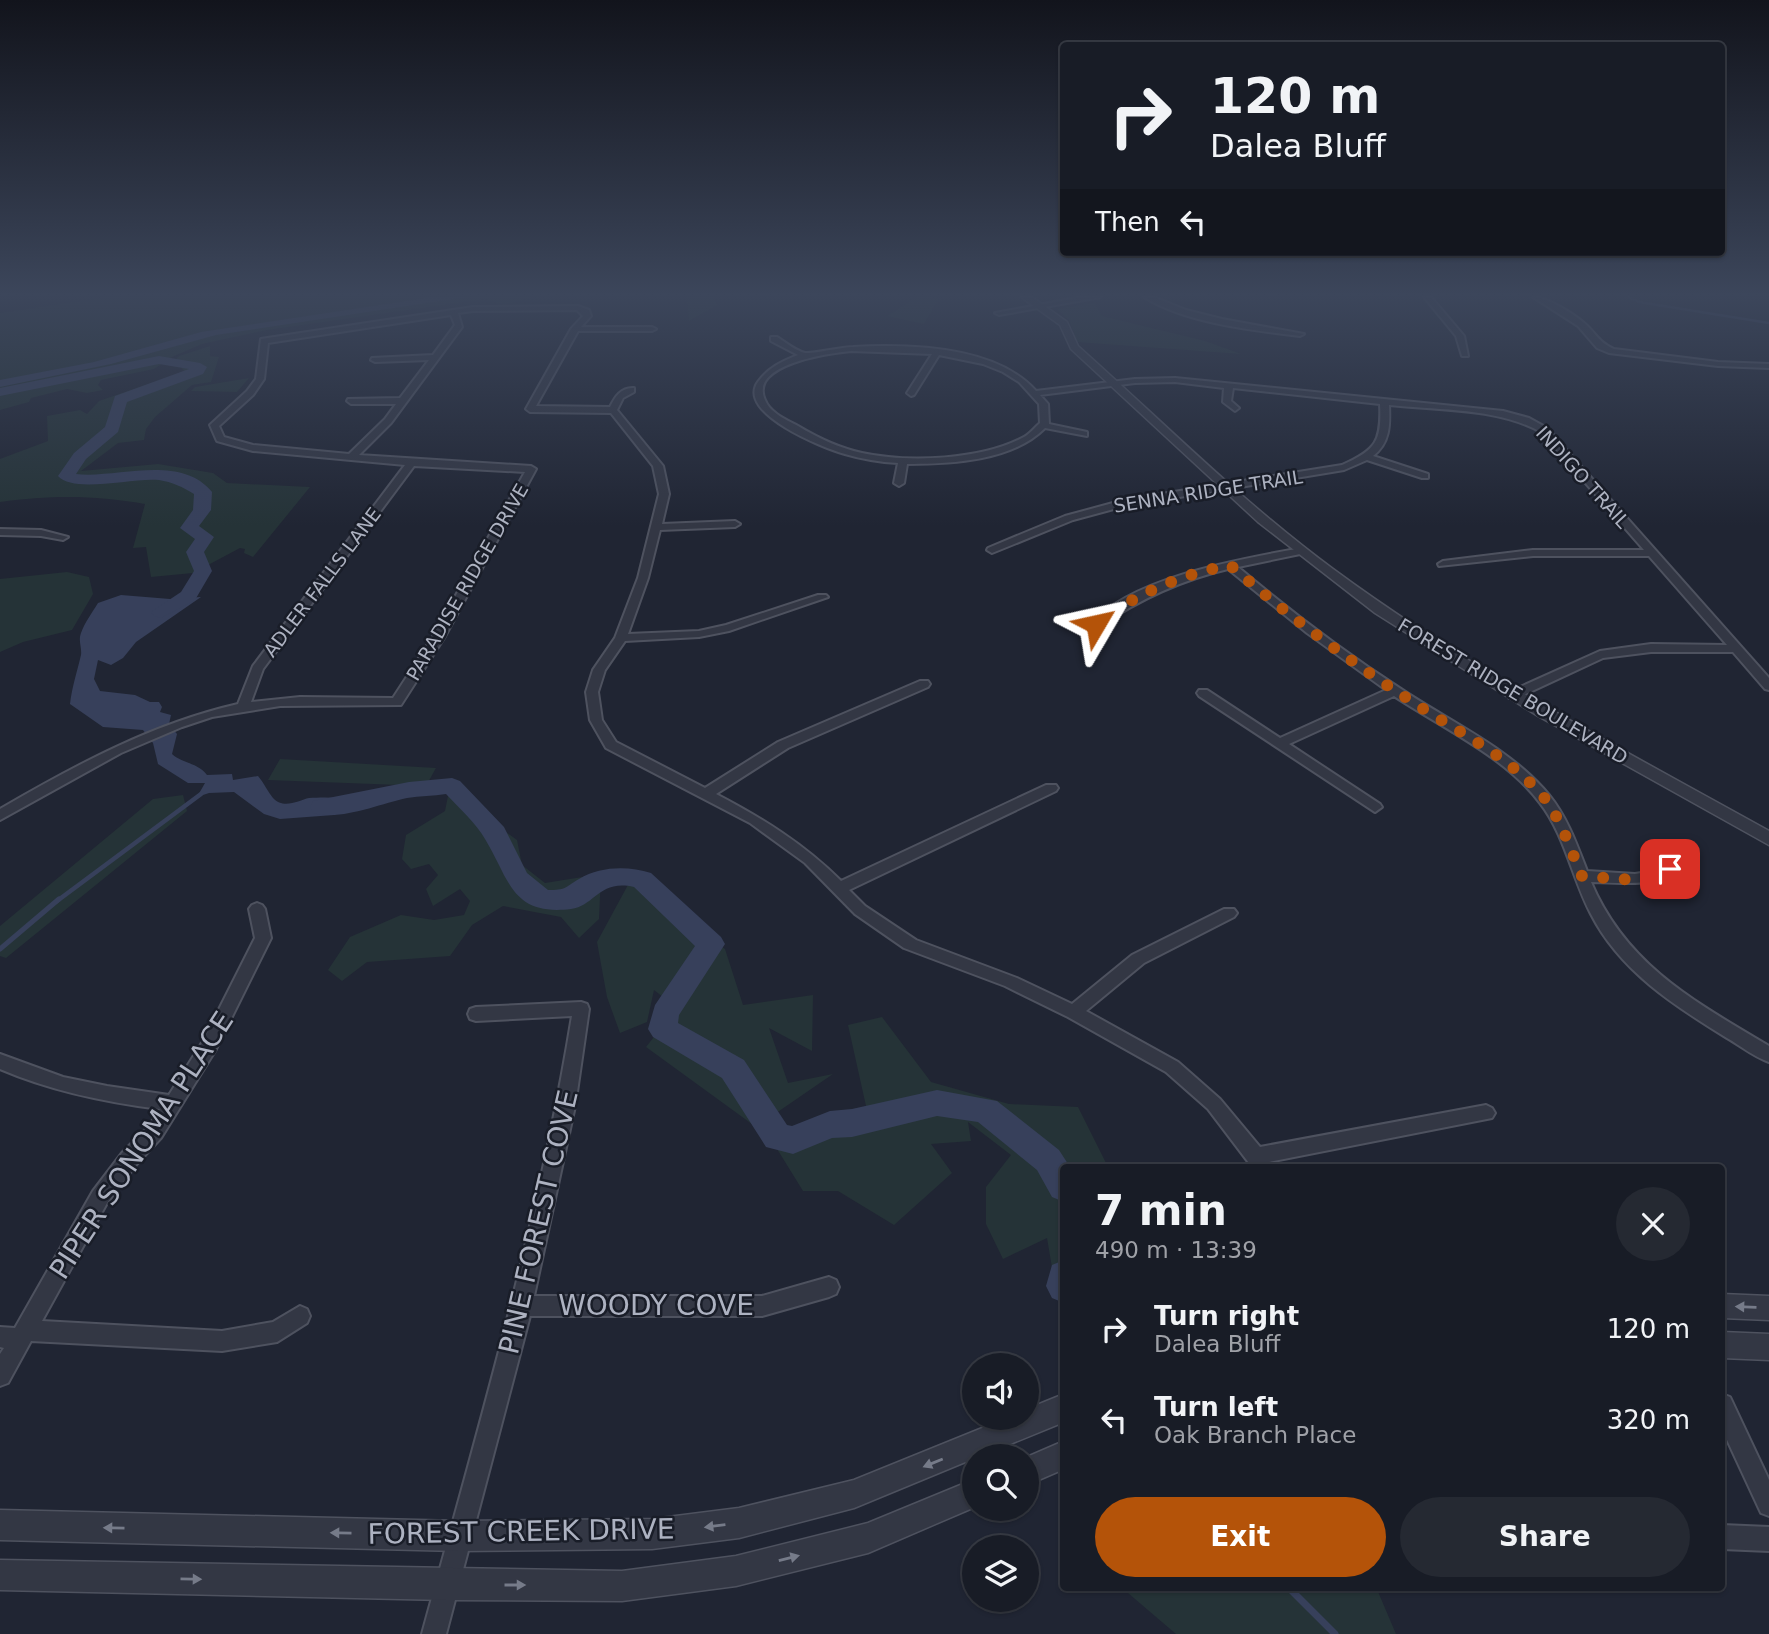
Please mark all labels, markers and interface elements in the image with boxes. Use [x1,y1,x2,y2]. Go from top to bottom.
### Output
text: 120 m [1210,68,1380,125]
icon: right [1095,70,1186,161]
text: Dalea Bluff [1210,127,1386,165]
icon: left [1174,203,1212,241]
text: Then [1095,207,1160,237]
street label: INDIGO TRAIL [1532,422,1635,533]
street label: SENNA RIDGE TRAIL [1112,465,1304,517]
street label: PARADISE RIDGE DRIVE [402,480,532,684]
street label: ADLER FALLS LANE [259,503,385,661]
position arrow [1059,587,1133,661]
street label: FOREST RIDGE BOULEVARD [1394,614,1632,768]
pin [1640,839,1700,899]
icon: arrive [1651,850,1689,888]
street label: PIPER SONOMA PLACE [43,1005,240,1285]
street label: PINE FOREST COVE [492,1087,585,1357]
text: 7 min [1095,1186,1227,1235]
button: close [1616,1187,1690,1261]
text: 490 m · 13:39 [1095,1237,1257,1263]
street label: WOODY COVE [558,1289,754,1322]
text: Turn right [1154,1301,1299,1331]
one-way arrow [1734,1302,1756,1313]
icon: right [1095,1310,1133,1348]
text: 120 m [1607,1314,1690,1344]
text: Dalea Bluff [1154,1331,1280,1357]
map controls [962,1353,1039,1612]
button: sound [962,1353,1039,1430]
text: Turn left [1154,1392,1278,1422]
icon: left [1095,1401,1133,1439]
text: 320 m [1607,1405,1690,1435]
text: Oak Branch Place [1154,1422,1356,1448]
button: search [962,1444,1039,1521]
one-way arrow [923,1457,944,1468]
button: Exit [1095,1497,1386,1577]
button: Share [1400,1497,1690,1577]
street label: FOREST CREEK DRIVE [367,1512,675,1551]
one-way arrow [704,1520,726,1531]
one-way arrow [103,1522,125,1534]
one-way arrow [330,1528,352,1539]
button: layers [962,1535,1039,1612]
one-way arrow [778,1552,800,1563]
one-way arrow [180,1574,202,1585]
one-way arrow [504,1580,526,1591]

